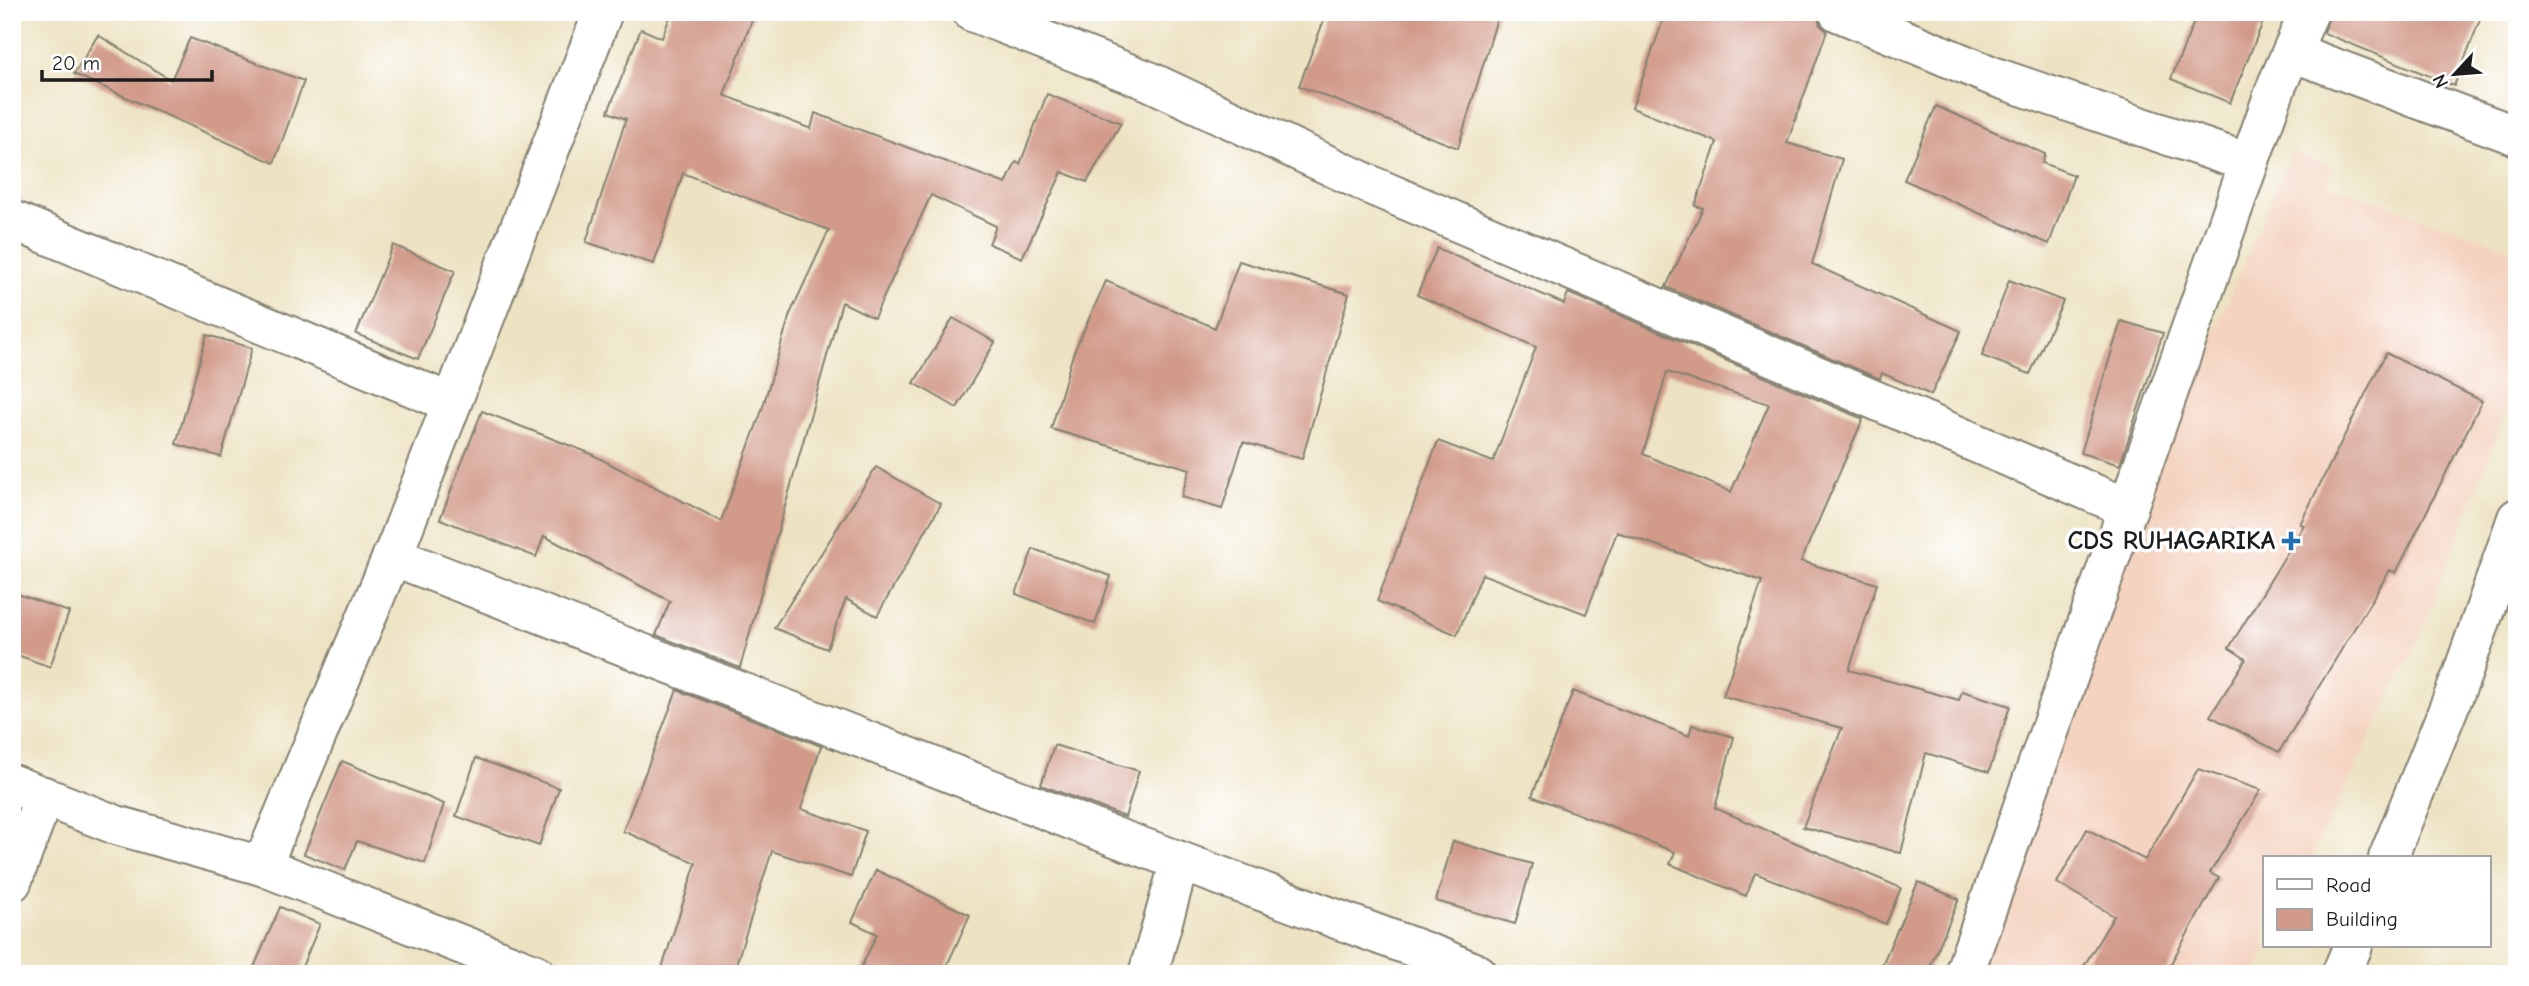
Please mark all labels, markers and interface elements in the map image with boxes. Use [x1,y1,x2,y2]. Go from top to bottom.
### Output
scale bar [42,38,212,82]
north arrow [2420,38,2490,108]
text: 20 m [52,51,100,75]
text: N [2428,71,2453,91]
place label: CDS RUHAGARIKA [2067,526,2276,556]
marker: CDS RUHAGARIKA [2281,531,2301,551]
legend [2263,856,2490,948]
text: Road [2326,873,2371,897]
text: Building [2326,907,2398,931]

